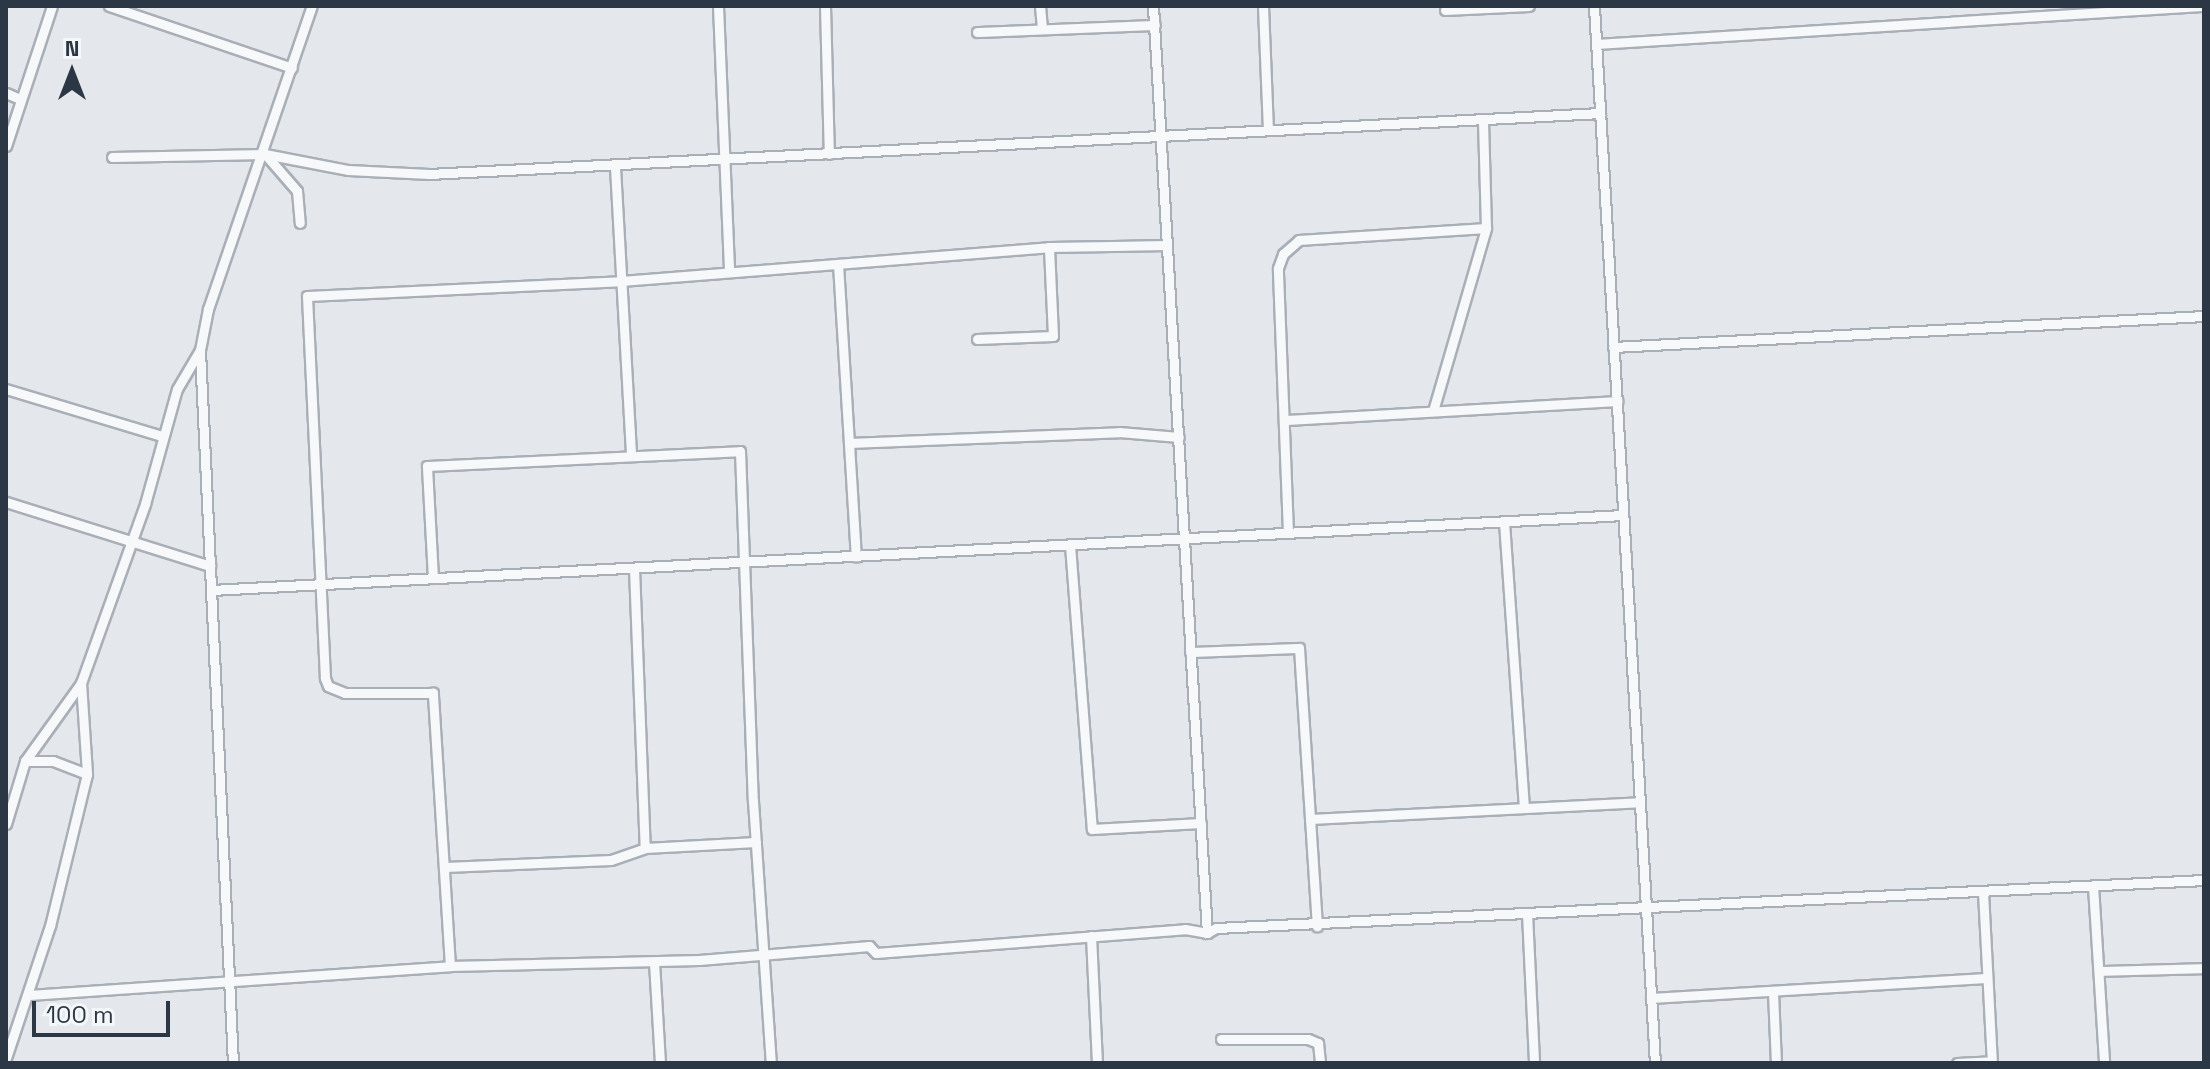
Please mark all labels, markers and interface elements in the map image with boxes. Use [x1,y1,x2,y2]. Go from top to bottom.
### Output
north arrow [32,32,112,112]
text: N [65,34,79,62]
scale bar [36,985,174,1035]
text: 100 m [46,999,114,1030]

